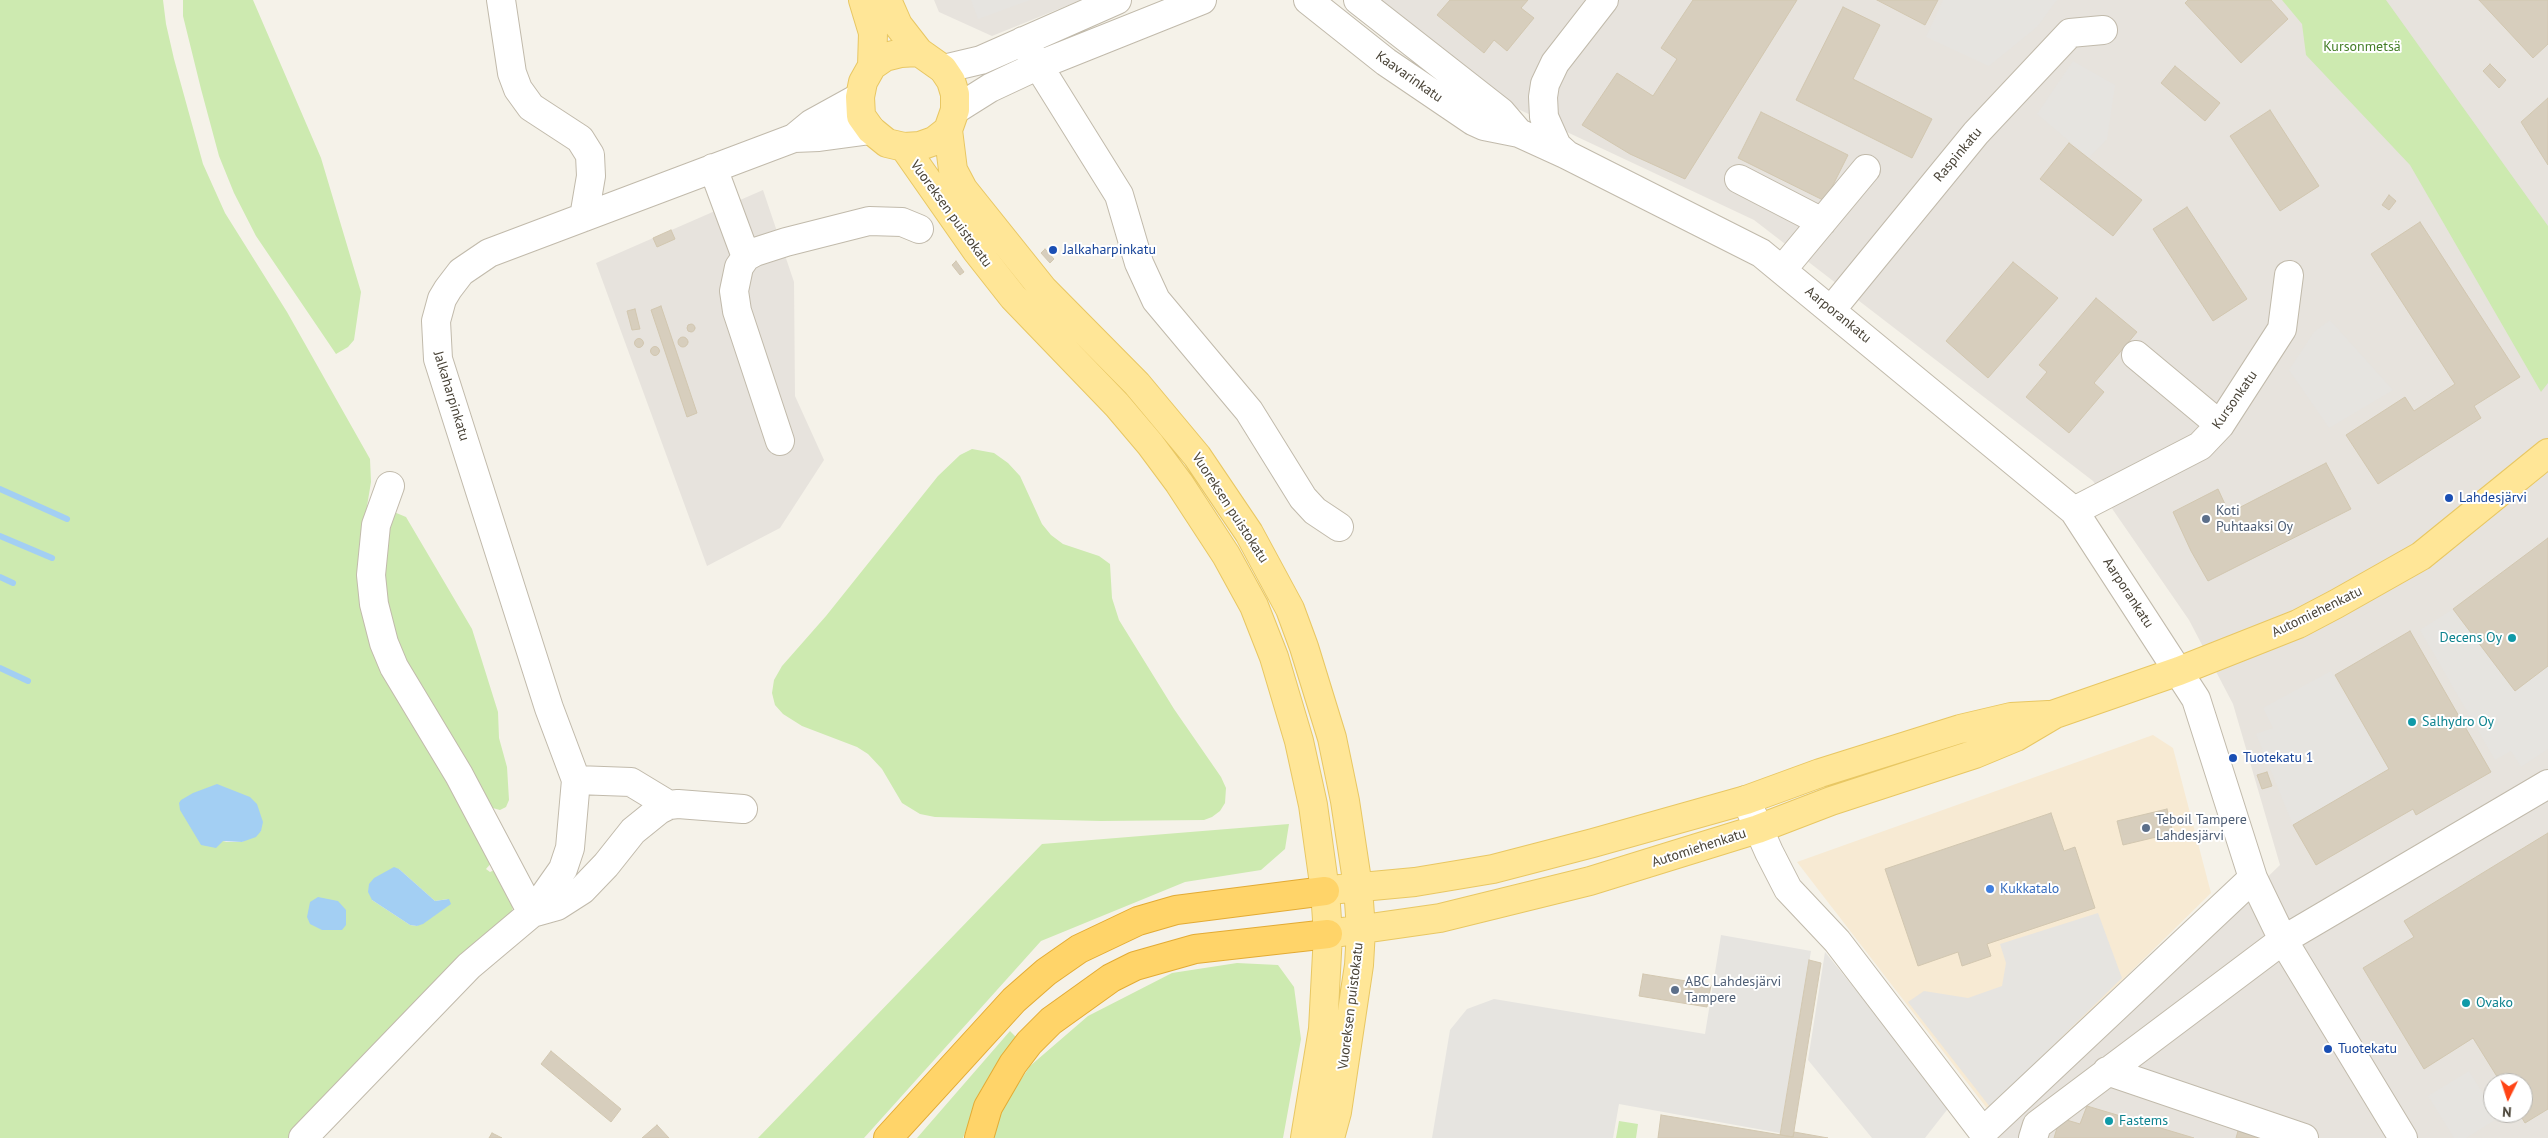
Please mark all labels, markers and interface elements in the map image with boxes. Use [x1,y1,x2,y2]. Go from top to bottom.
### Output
park label: Kursonmetsä [2323,39,2401,55]
street label: Kaavarinkatu [1372,48,1446,106]
street label: Raspinkatu [1930,124,1986,186]
street label: Vuoreksen puistokatu [907,157,995,271]
place label: Jalkaharpinkatu [1063,242,1156,258]
marker: Jalkaharpinkatu [1047,244,1059,256]
street label: Aarporankatu [1802,283,1874,347]
street label: Jalkaharpinkatu [429,349,473,443]
street label: Kursonkatu [2209,368,2261,432]
street label: Vuoreksen puistokatu [1188,450,1272,566]
place label: Lahdesjärvi [2459,490,2527,506]
marker: Lahdesjärvi [2443,492,2455,504]
place label: Koti Puhtaaksi Oy [2216,503,2293,536]
marker: Koti Puhtaaksi Oy [2200,513,2212,525]
street label: Aarporankatu [2099,555,2157,631]
street label: Automiehenkatu [2269,583,2365,641]
place label: Decens Oy [2440,630,2502,646]
marker: Decens Oy [2506,632,2518,644]
place label: Salhydro Oy [2422,714,2494,730]
marker: Salhydro Oy [2406,716,2418,728]
place label: Tuotekatu 1 [2243,750,2313,766]
marker: Tuotekatu 1 [2227,752,2239,764]
place label: Teboil Tampere Lahdesjärvi [2156,812,2247,844]
marker: Teboil Tampere Lahdesjärvi [2140,822,2152,834]
street label: Automiehenkatu [1650,825,1748,871]
place label: Kukkatalo [2000,881,2059,897]
marker: Kukkatalo [1984,883,1996,895]
street label: Vuoreksen puistokatu [1335,941,1367,1071]
place label: ABC Lahdesjärvi Tampere [1685,974,1781,1006]
marker: ABC Lahdesjärvi Tampere [1669,984,1681,996]
place label: Ovako [2476,995,2513,1011]
marker: Ovako [2460,997,2472,1009]
place label: Tuotekatu [2338,1041,2397,1057]
marker: Tuotekatu [2322,1043,2334,1055]
north arrow [2483,1073,2533,1123]
text: N [2502,1103,2512,1121]
place label: Fastems [2119,1113,2168,1129]
marker: Fastems [2103,1115,2115,1127]

